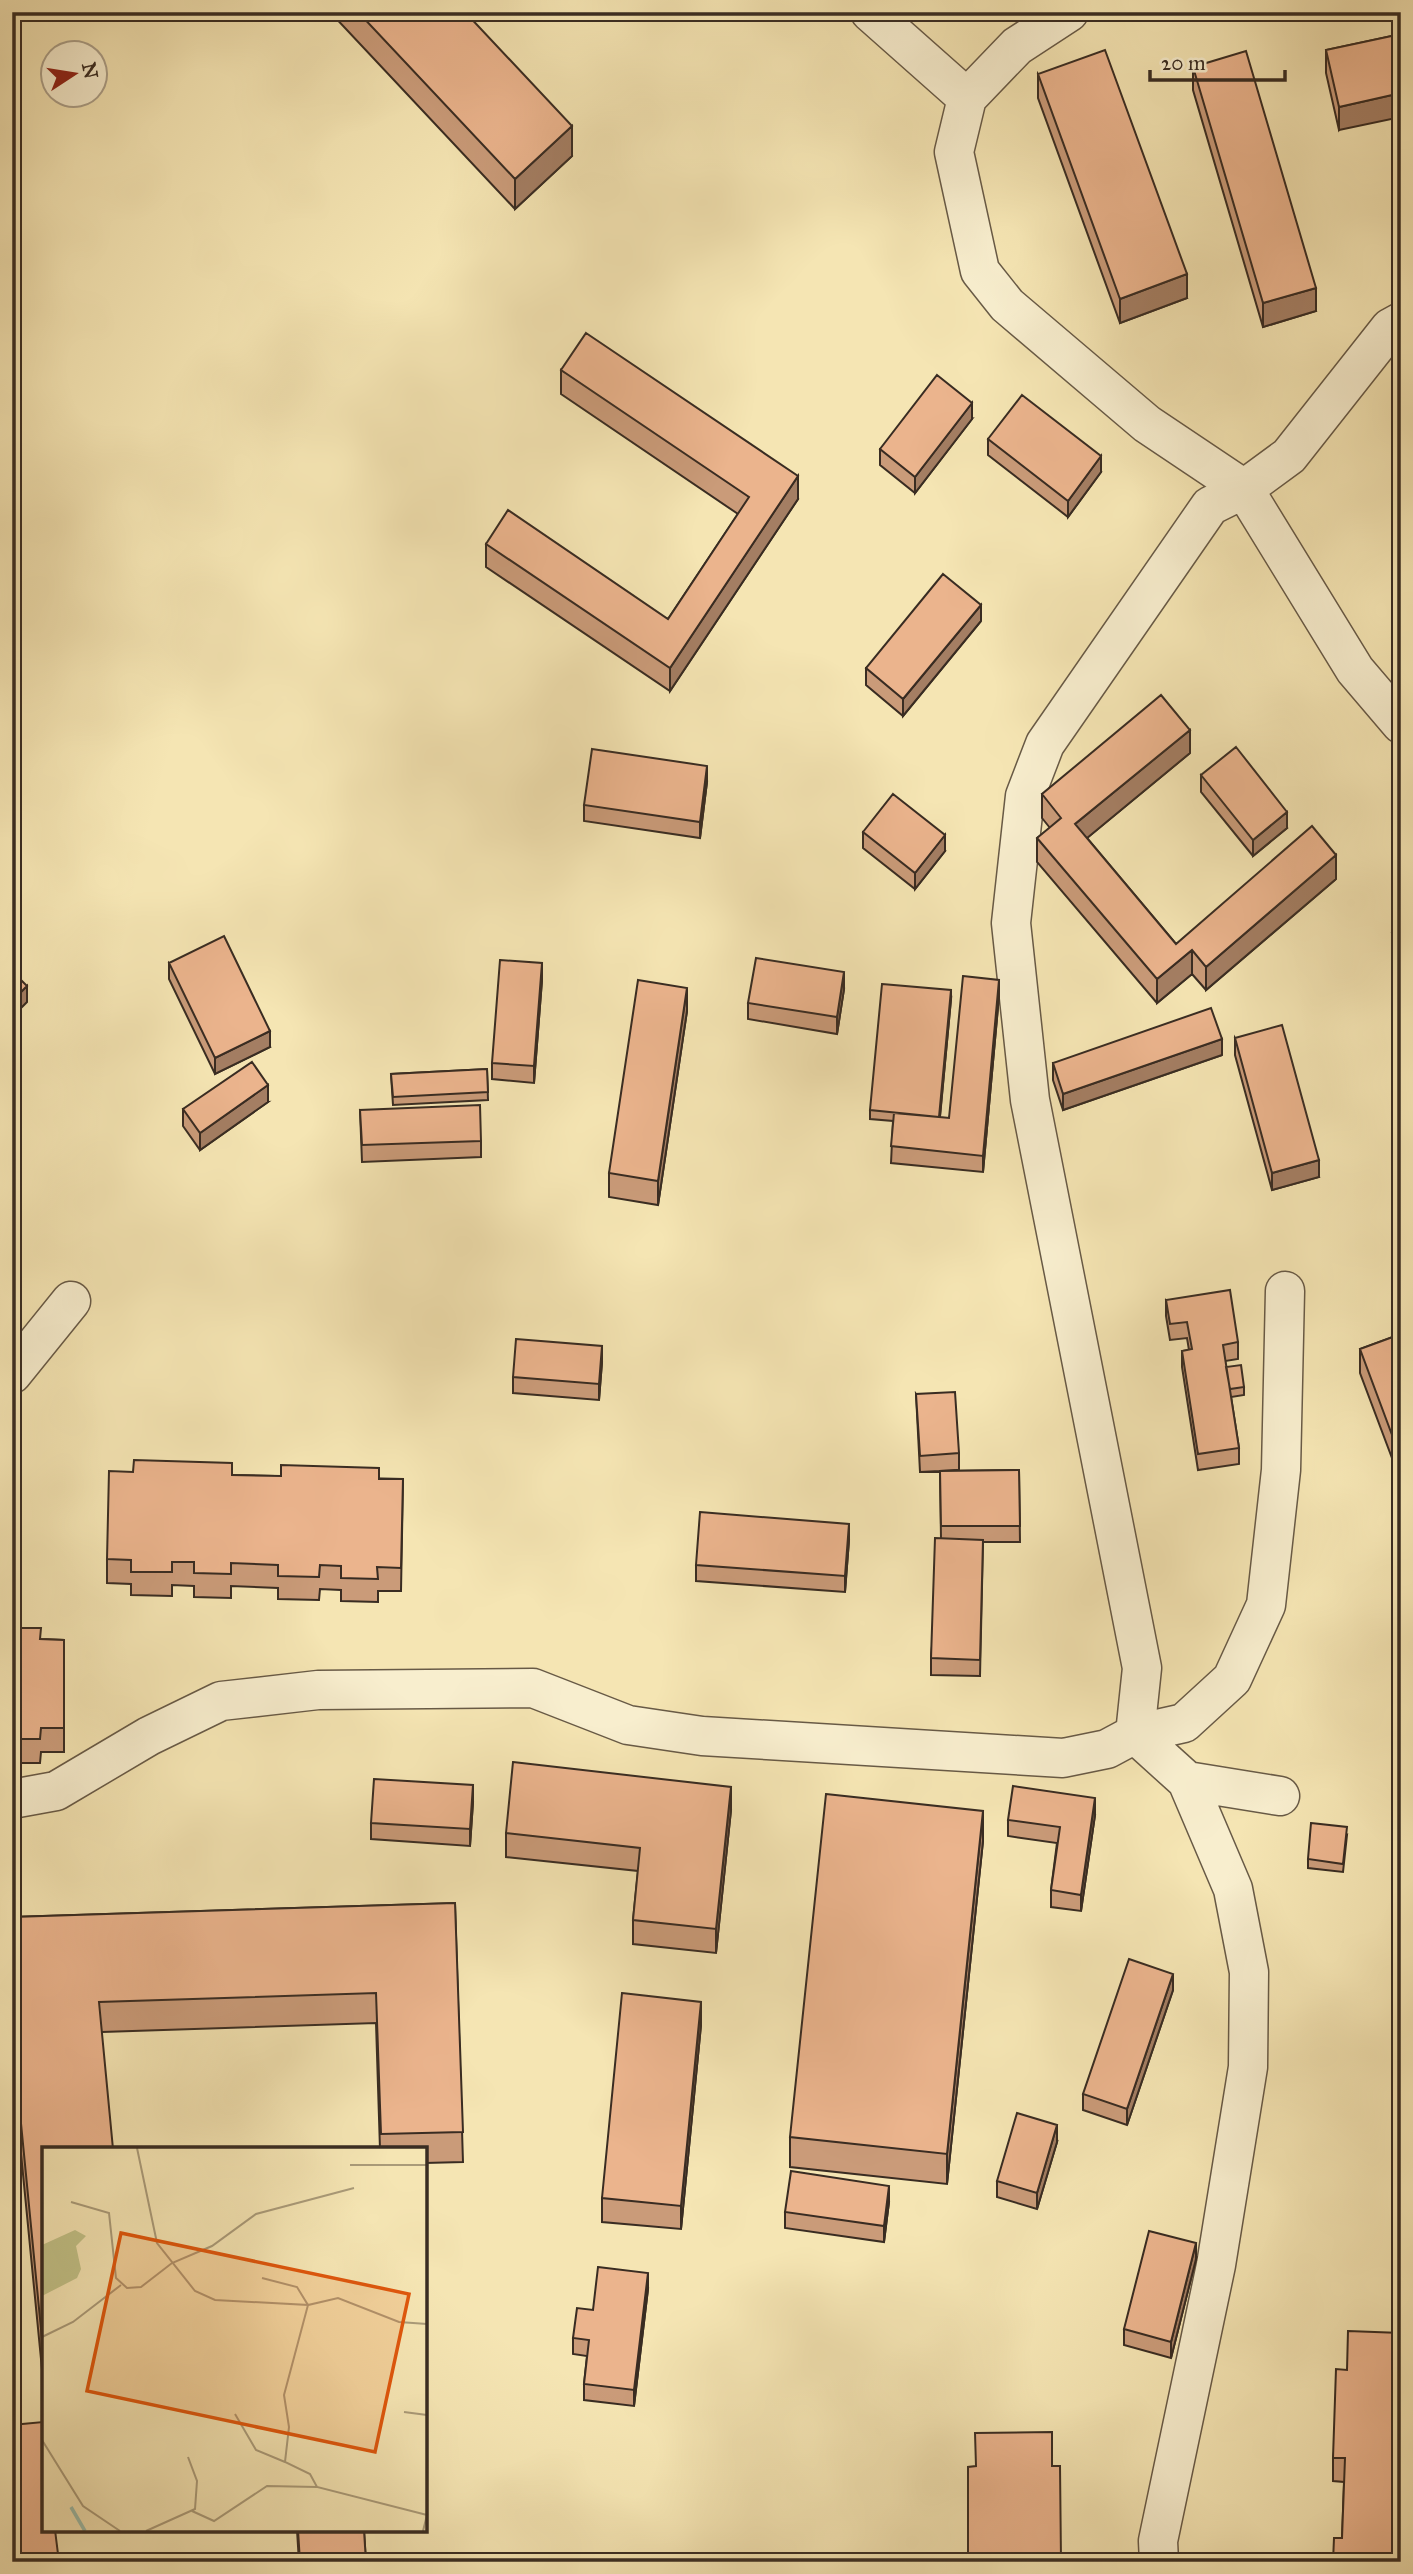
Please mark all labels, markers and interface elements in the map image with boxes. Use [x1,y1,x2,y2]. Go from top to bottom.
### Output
north arrow [38,38,108,108]
scale bar [1150,38,1285,82]
text: 20 m [1161,50,1206,76]
text: N [77,60,103,81]
inset map [42,2147,427,2532]

